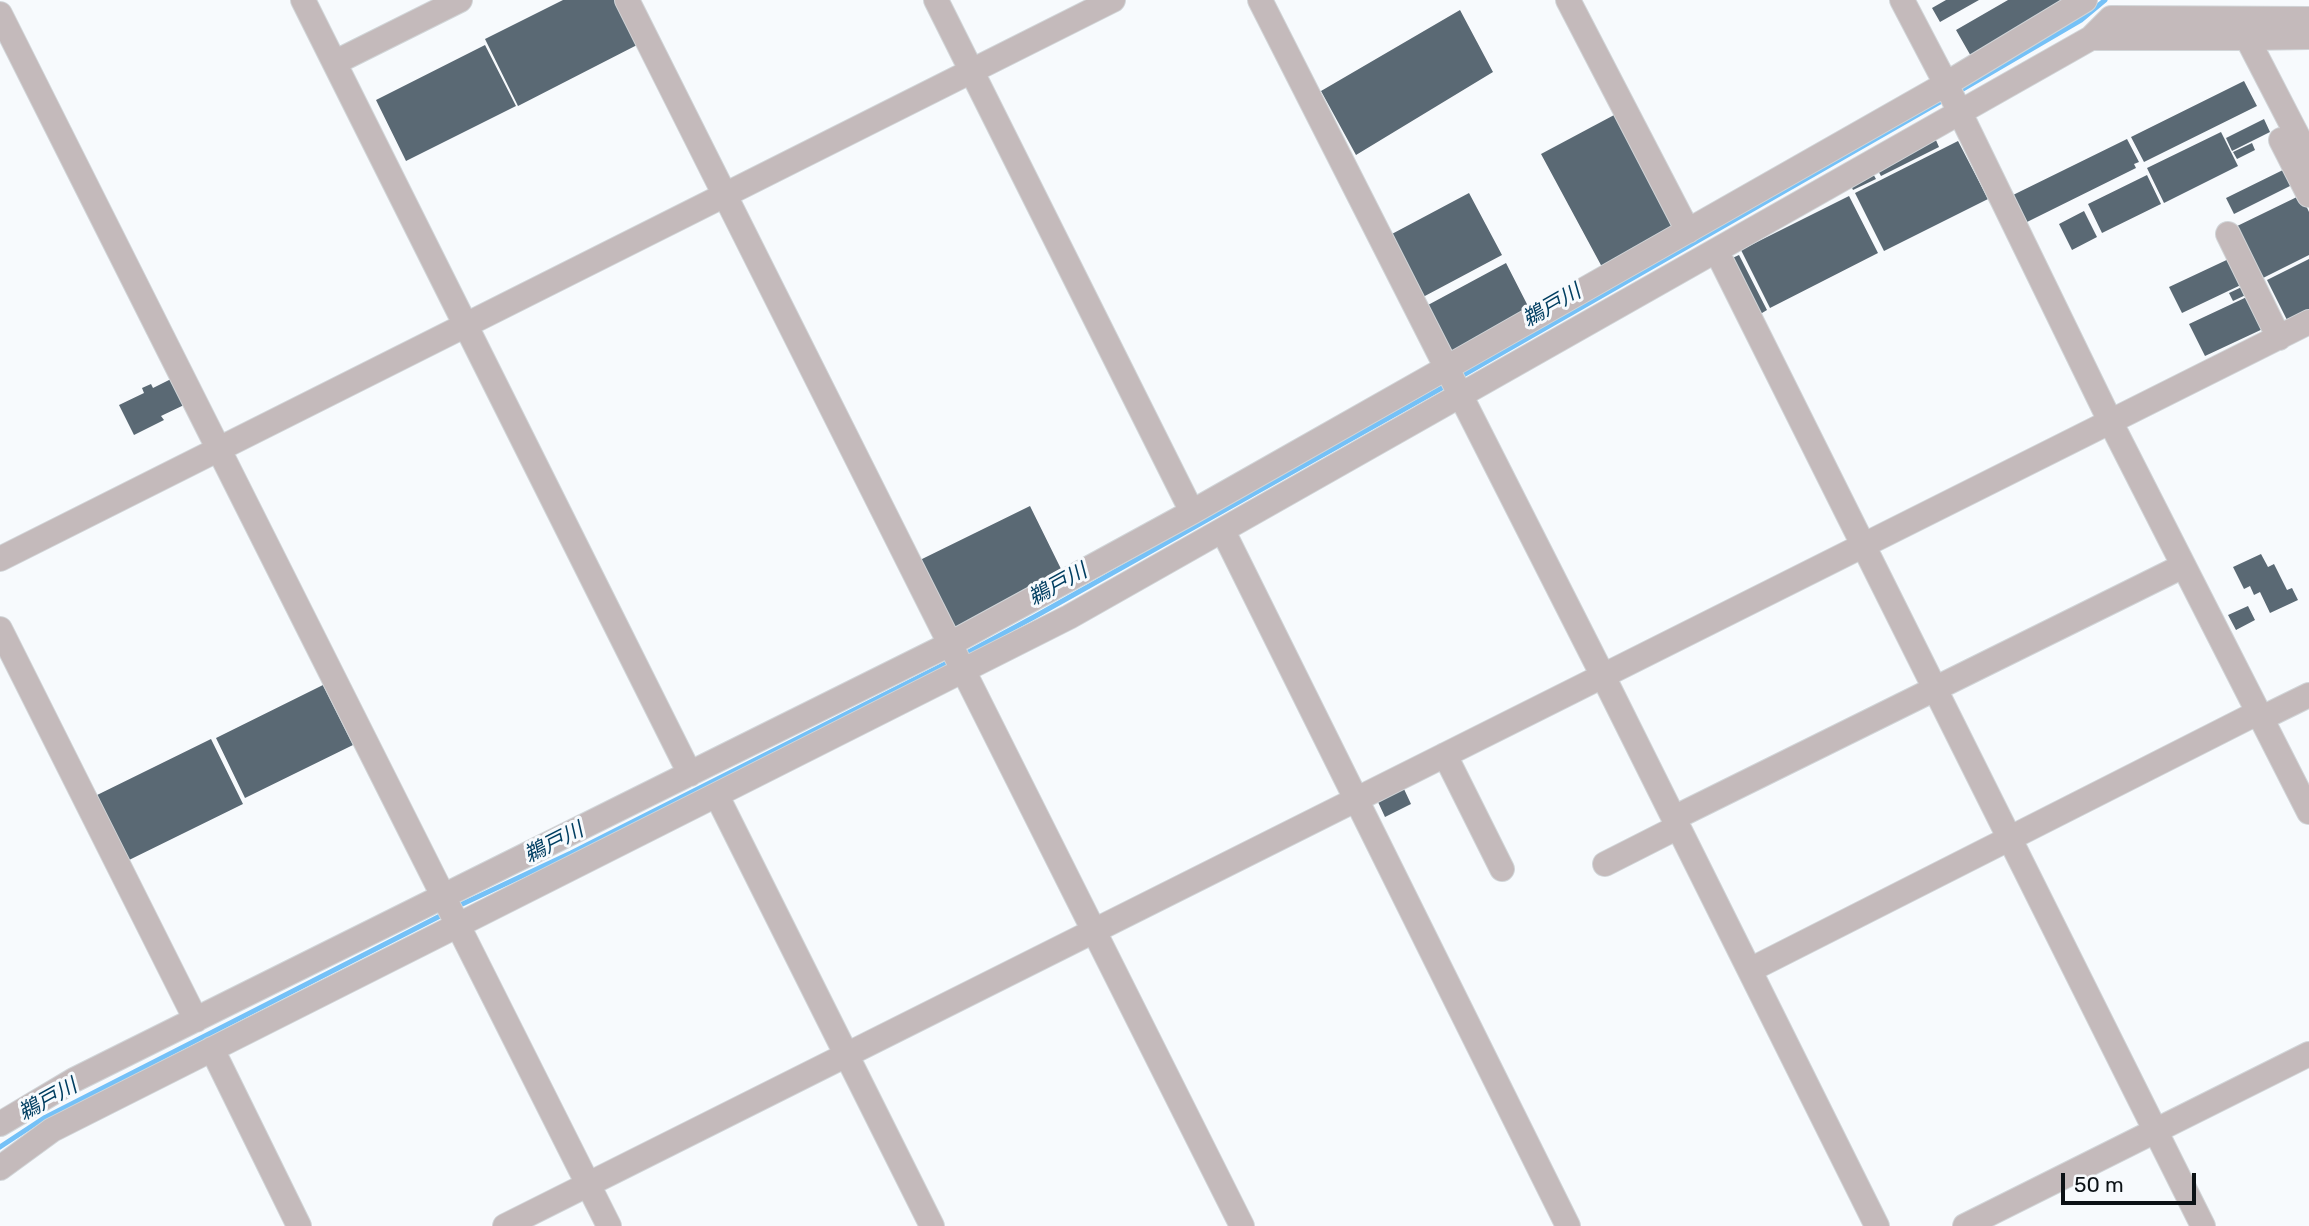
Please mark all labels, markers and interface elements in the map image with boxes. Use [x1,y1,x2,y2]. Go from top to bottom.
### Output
water label: 鵜戸川 [1518,279,1586,333]
water label: 鵜戸川 [1024,559,1092,611]
water label: 鵜戸川 [520,817,588,869]
water label: 鵜戸川 [14,1074,82,1126]
scale bar [2064,1160,2199,1204]
text: 50 m [2074,1172,2124,1197]

